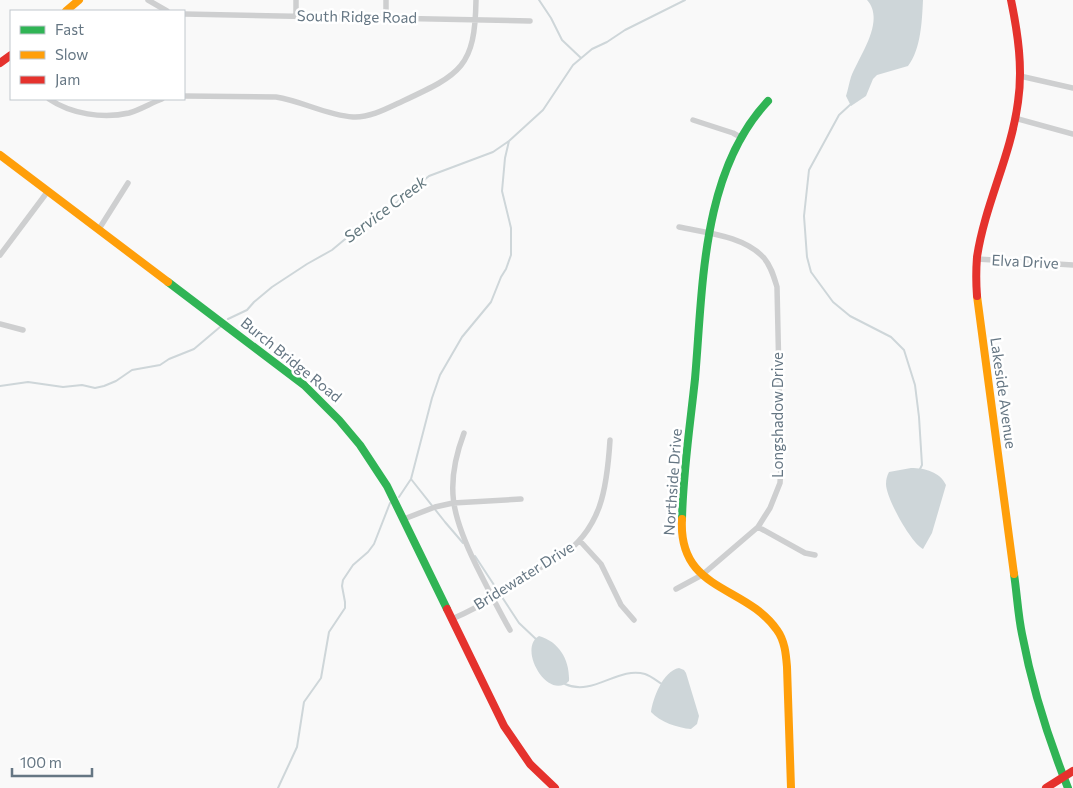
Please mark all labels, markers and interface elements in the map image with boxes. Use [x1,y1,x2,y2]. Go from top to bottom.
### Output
street label: South Ridge Road [297,6,417,26]
legend [10,10,185,100]
text: Fast [55,20,84,38]
text: Slow [55,45,88,63]
text: Jam [55,70,80,88]
water label: Service Creek [340,171,430,246]
street label: Elva Drive [991,250,1059,272]
street label: Burch Bridge Road [238,313,346,405]
street label: Lakeside Avenue [987,336,1021,450]
street label: Longshadow Drive [768,352,786,478]
street label: Northside Drive [659,428,685,536]
street label: Bridewater Drive [470,537,577,613]
scale bar [12,746,92,778]
text: 100 m [20,753,62,771]

